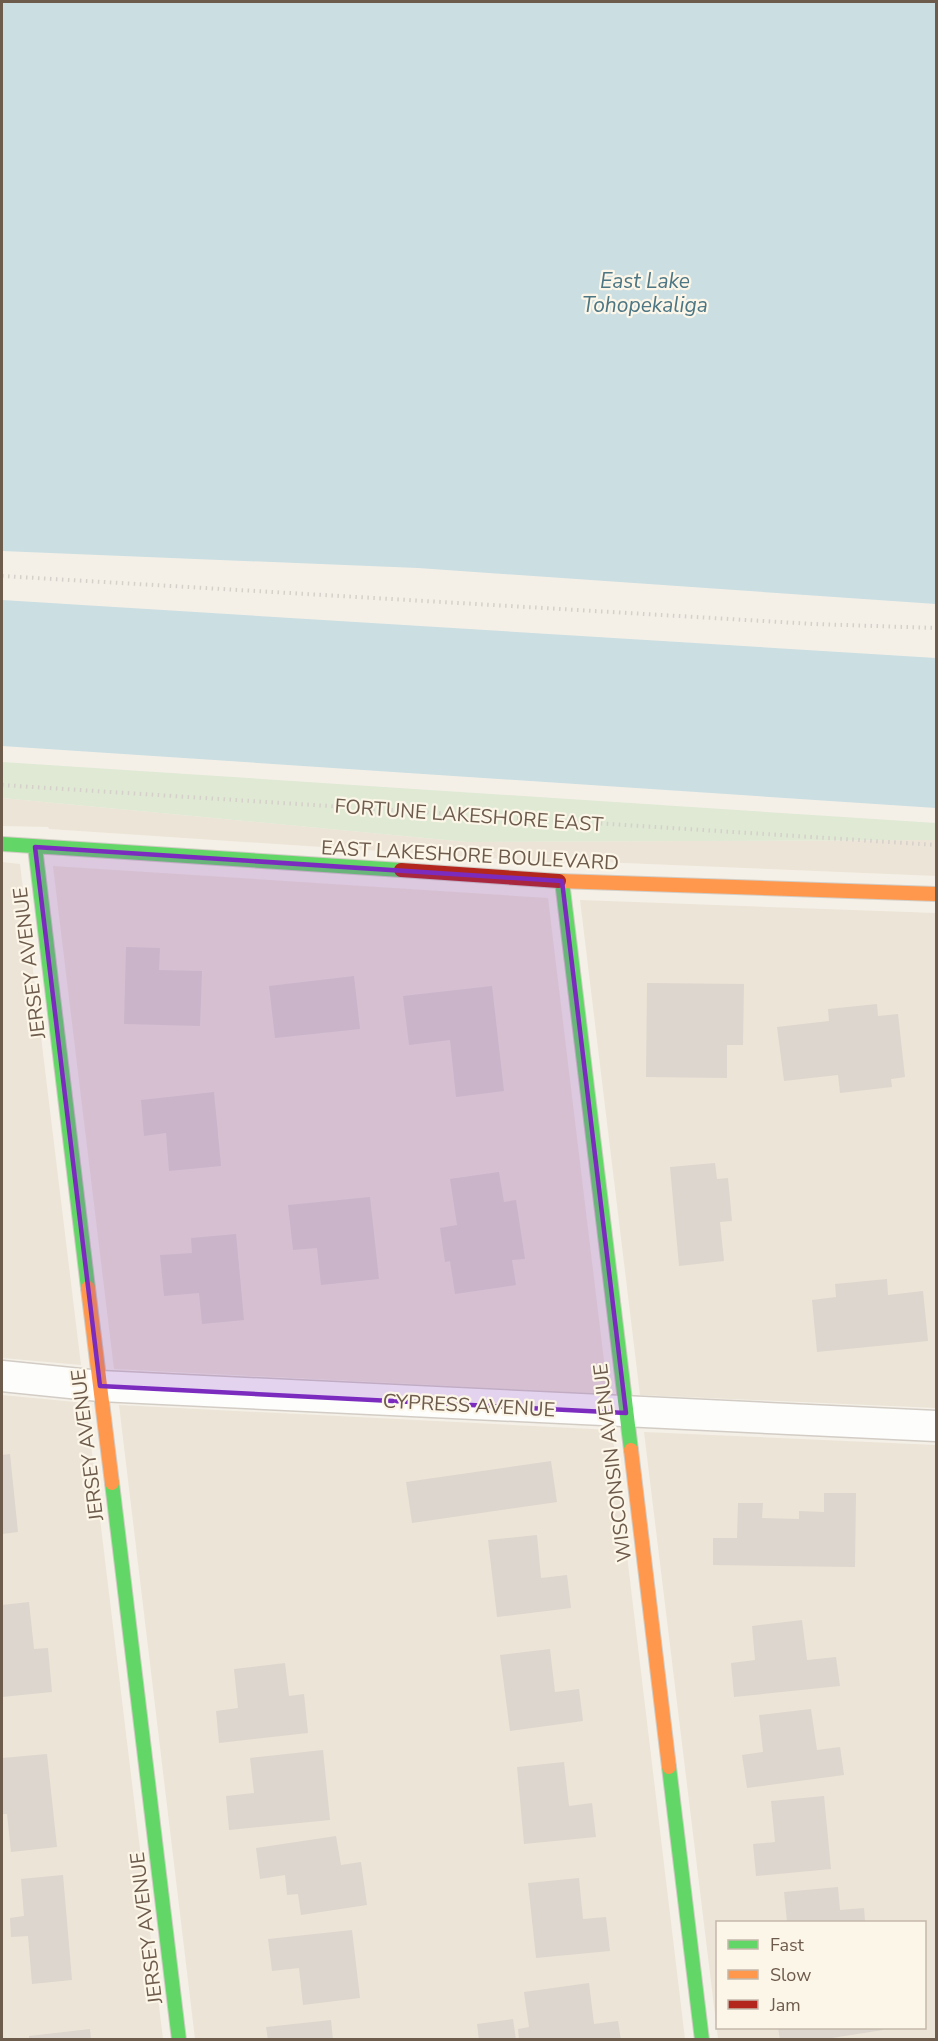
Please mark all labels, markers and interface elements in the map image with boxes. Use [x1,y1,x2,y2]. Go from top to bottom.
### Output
water label: East Lake Tohopekaliga [582,267,708,319]
street label: FORTUNE LAKESHORE EAST [334,793,604,838]
street label: EAST LAKESHORE BOULEVARD [320,834,620,877]
street label: JERSEY AVENUE [7,886,52,1041]
street label: WISCONSIN AVENUE [587,1362,638,1564]
street label: JERSEY AVENUE [65,1368,110,1523]
street label: CYPRESS AVENUE [382,1388,556,1423]
street label: JERSEY AVENUE [124,1851,169,2006]
legend [716,1921,926,2029]
text: Fast [770,1933,805,1957]
text: Slow [770,1963,811,1987]
text: Jam [769,1993,801,2017]

